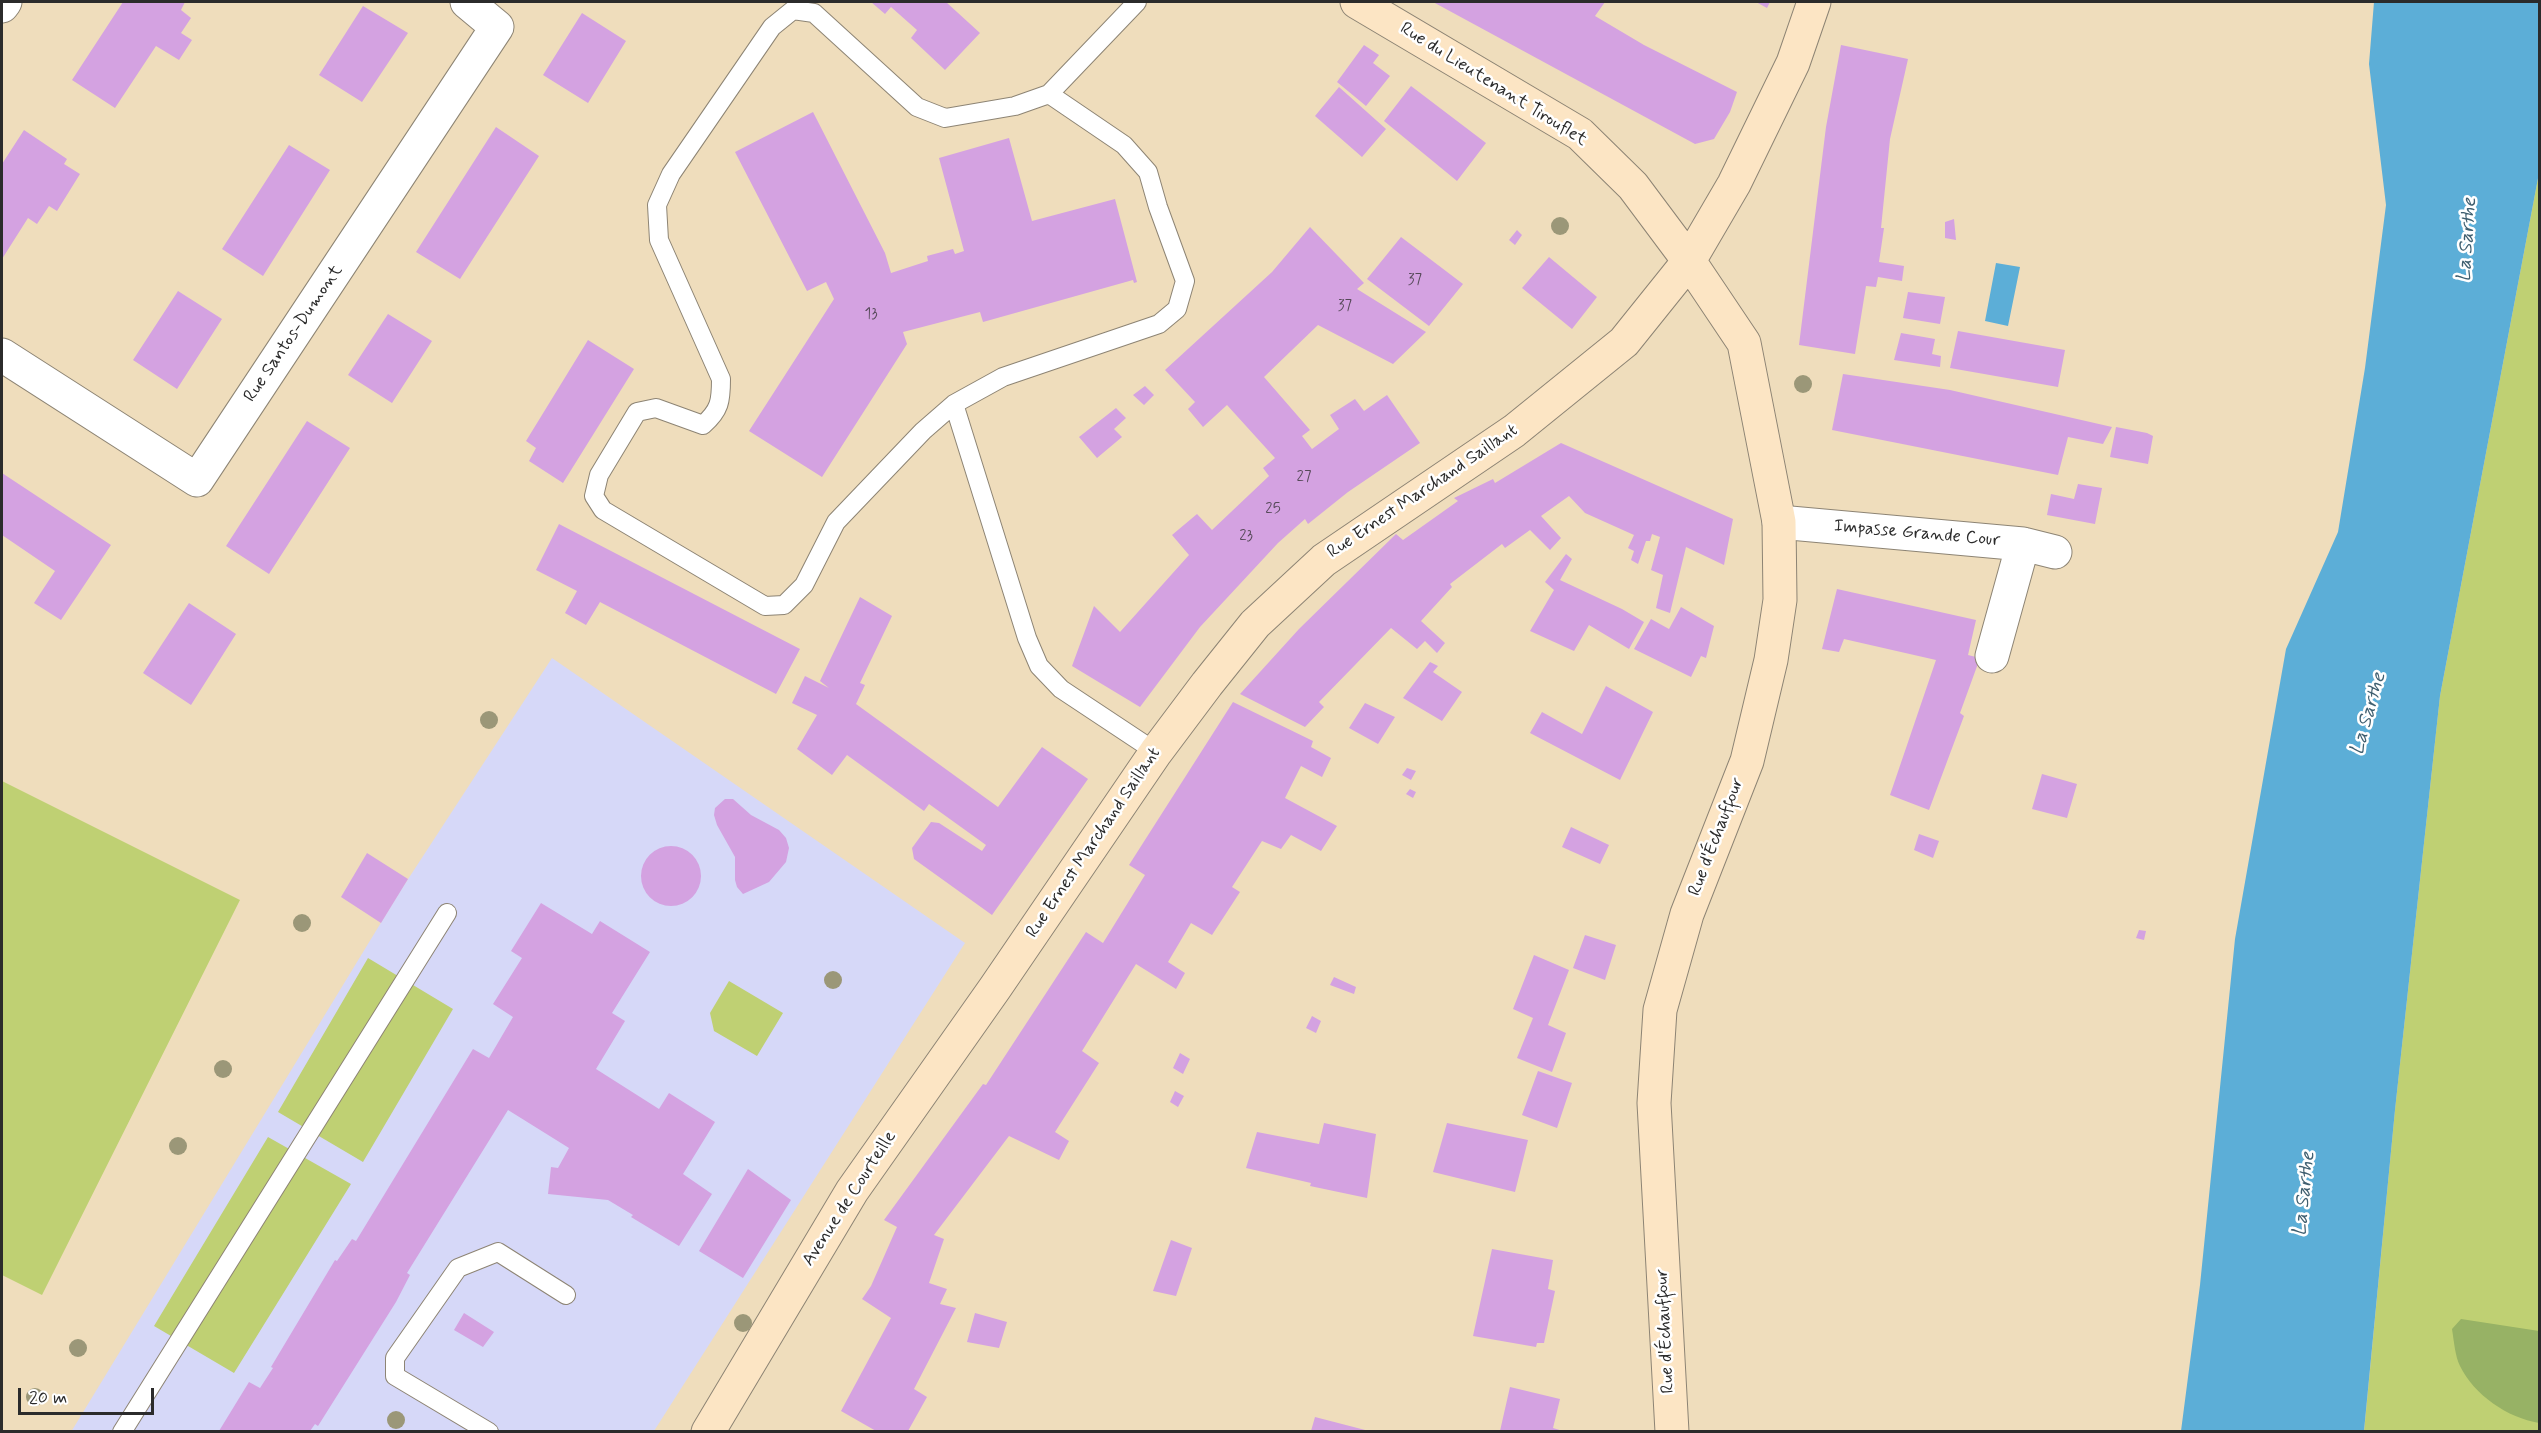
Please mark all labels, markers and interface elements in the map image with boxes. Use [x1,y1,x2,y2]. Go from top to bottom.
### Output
street label: Rue du Lieutenant Tirouflet [1395,18,1591,152]
water label: La Sarthe [2453,197,2483,283]
street label: Rue Santos-Dumont [240,261,348,407]
house number: 37 [1408,272,1422,290]
house number: 37 [1338,298,1352,316]
house number: 13 [864,306,878,324]
street label: Rue Ernest Marchand Saillant [1324,420,1522,564]
house number: 27 [1297,469,1311,487]
house number: 25 [1265,501,1281,519]
street label: Impasse Grande Cour [1833,516,2001,552]
house number: 23 [1239,528,1253,546]
water label: La Sarthe [2346,670,2392,758]
street label: Rue Ernest Marchand Saillant [1022,744,1166,942]
street label: Rue d'Échauffour [1685,775,1749,899]
street label: Avenue de Courteille [798,1127,902,1271]
water label: La Sarthe [2289,1151,2321,1237]
street label: Rue d'Échauffour [1652,1268,1680,1394]
scale bar [21,1376,158,1414]
text: 20 m [29,1386,67,1410]

